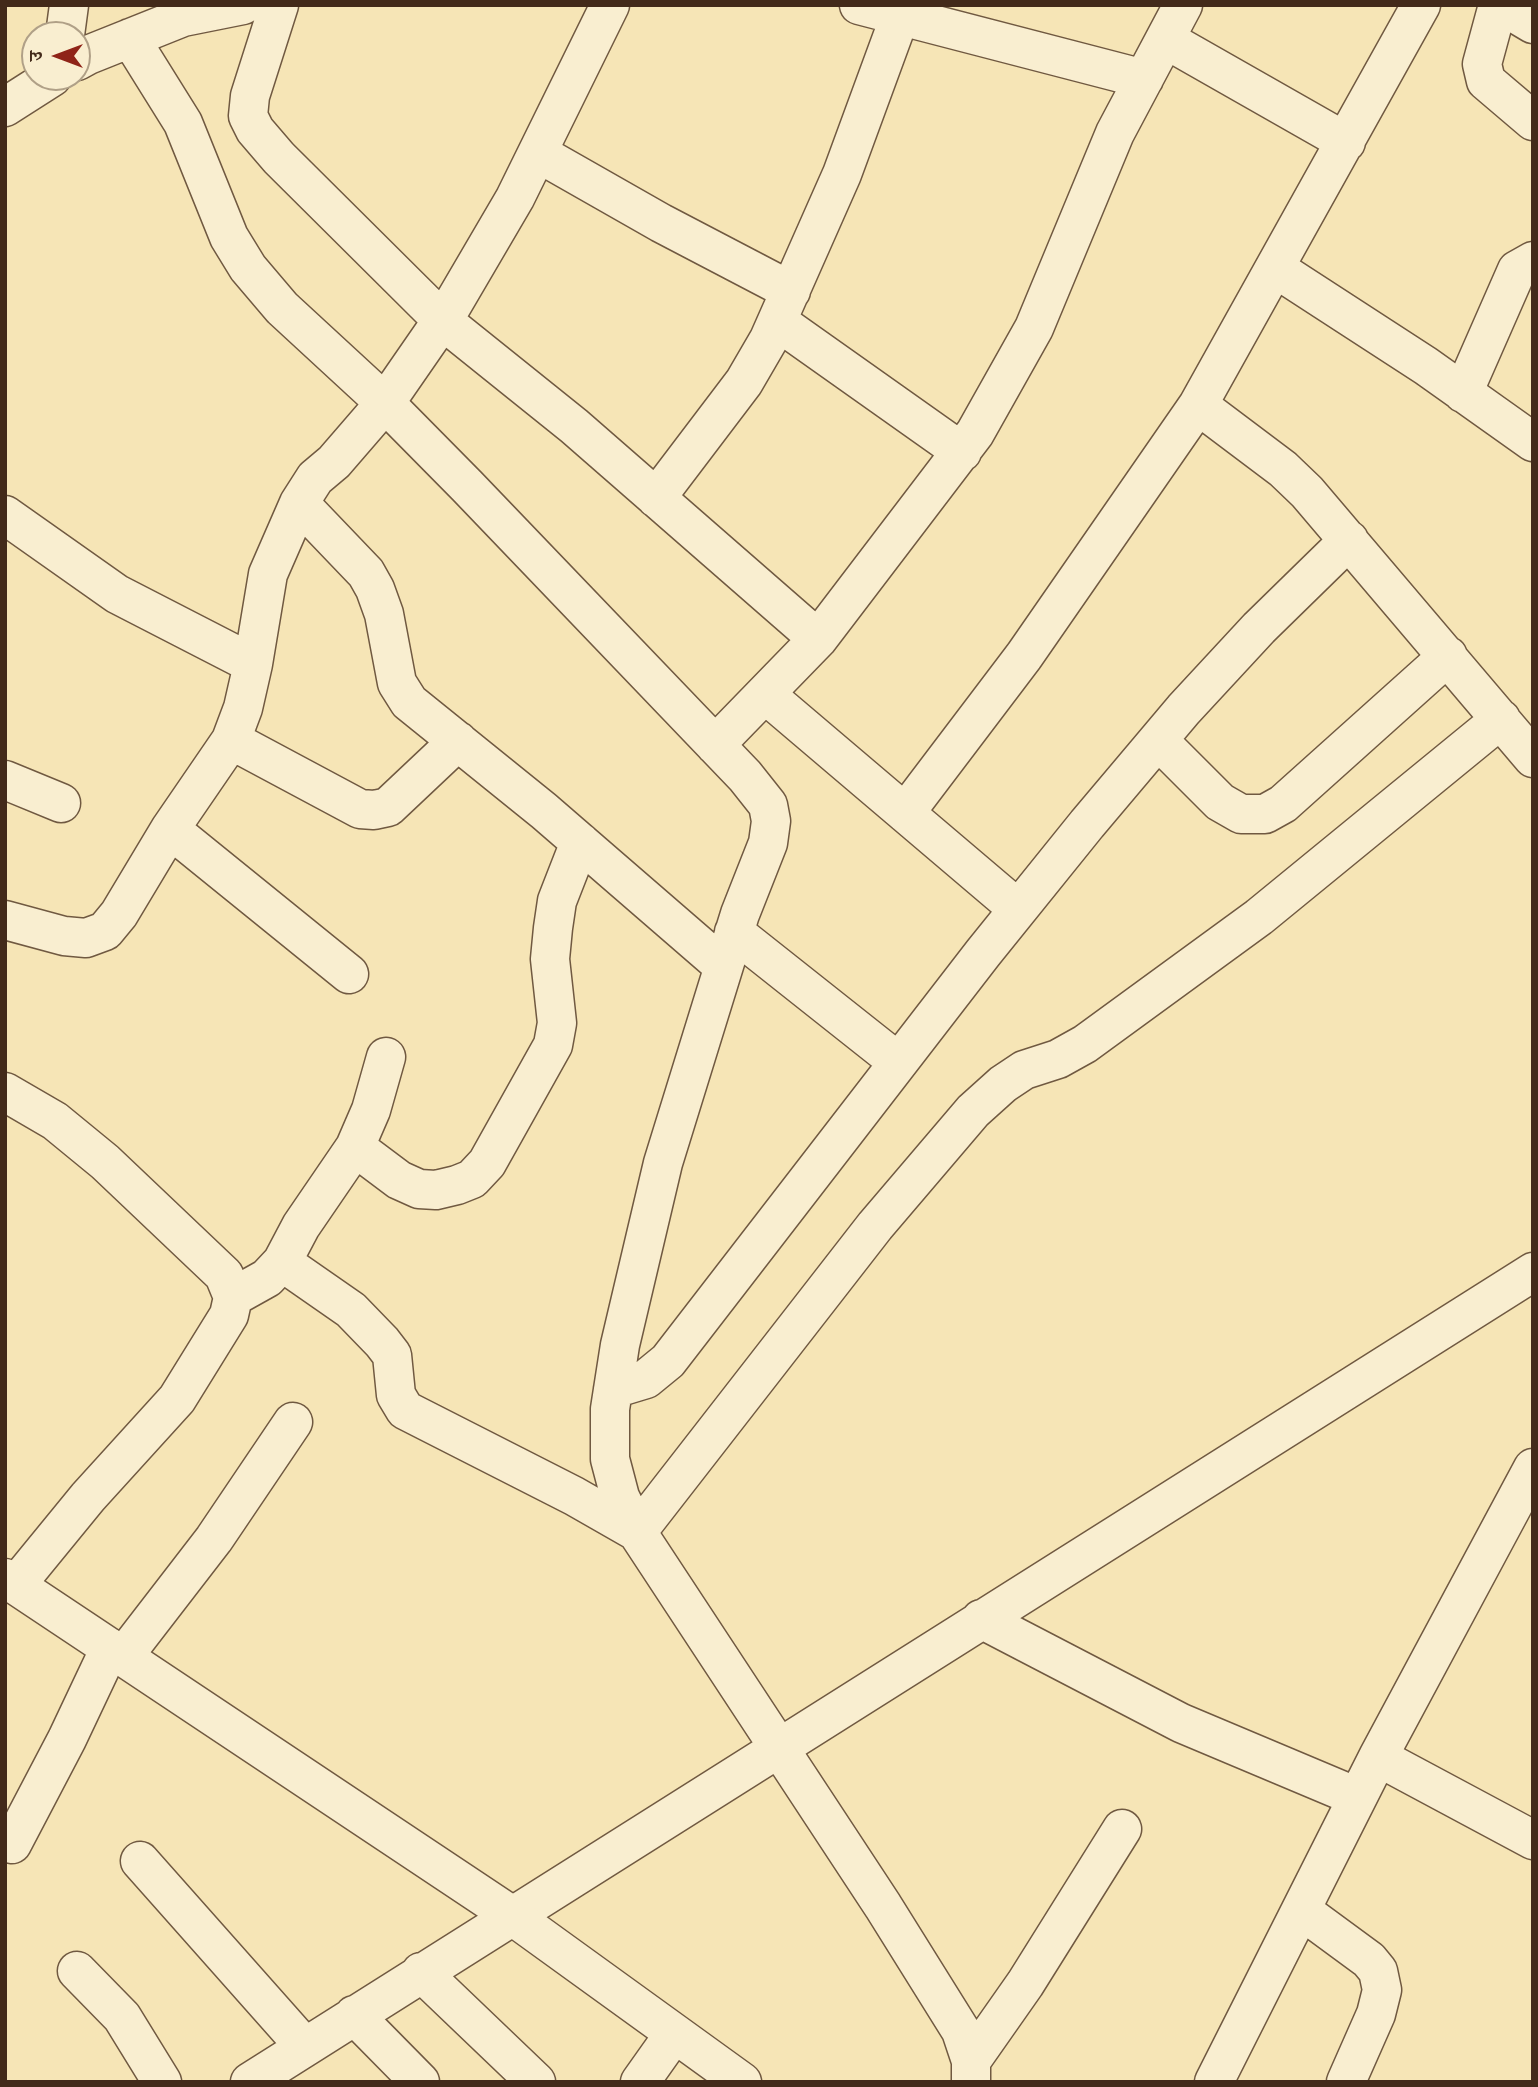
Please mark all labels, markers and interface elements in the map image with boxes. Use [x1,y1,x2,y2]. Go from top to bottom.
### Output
north arrow [21,21,91,91]
text: उ [25,51,49,61]

